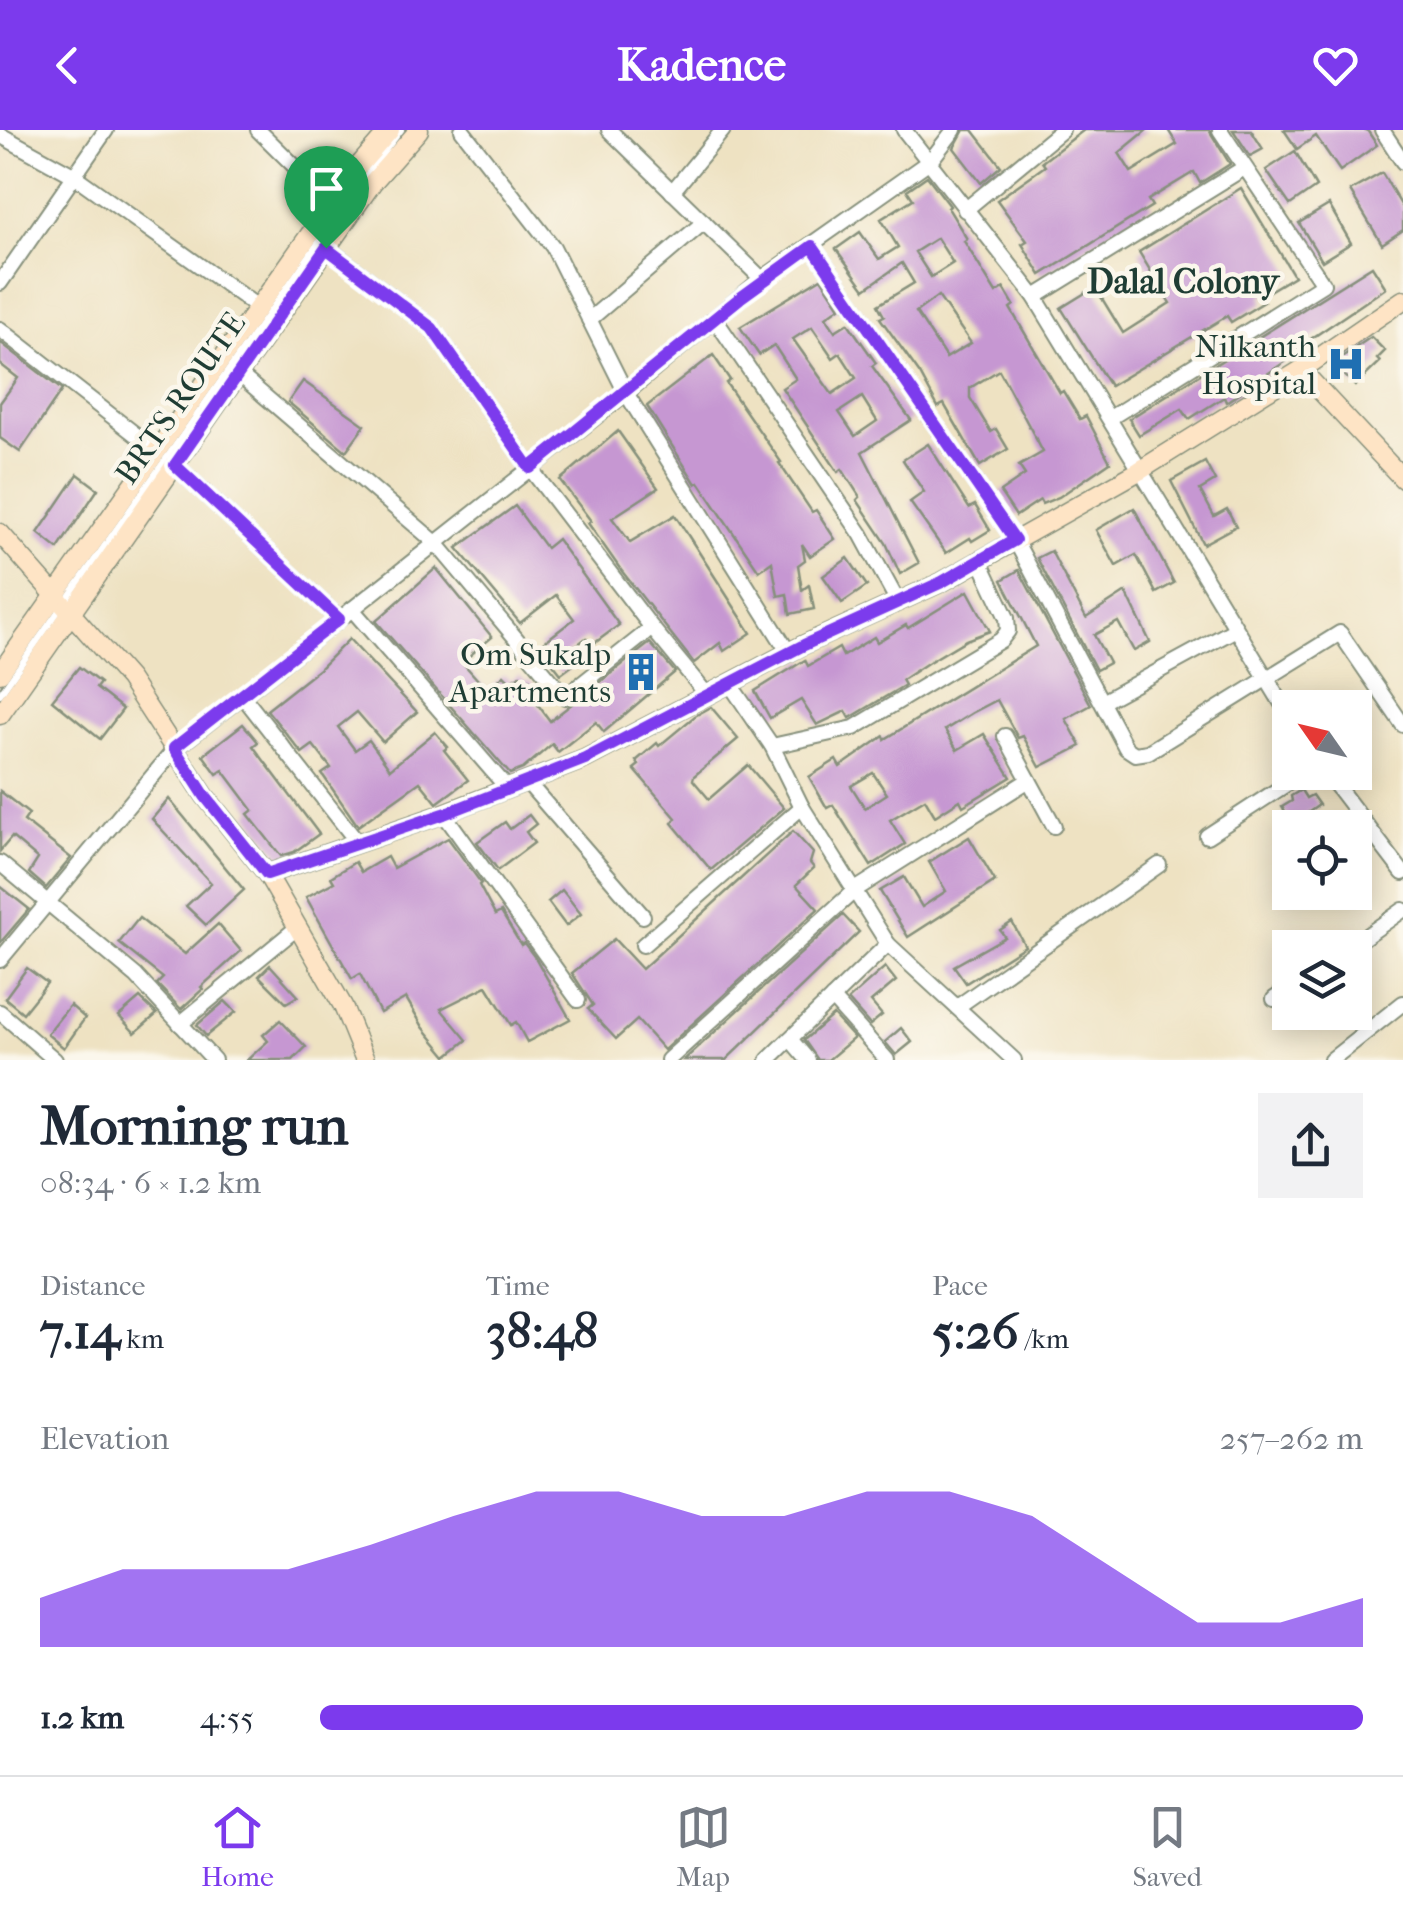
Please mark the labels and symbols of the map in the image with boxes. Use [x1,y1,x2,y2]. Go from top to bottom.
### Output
pin [284,146,369,249]
district label: Dalal Colony [1087,261,1281,302]
street label: BRTS ROUTE [108,305,253,491]
place label: Nilkanth Hospital [1195,328,1316,402]
hospital icon: Nilkanth Hospital [1325,343,1367,385]
place label: Om Sukalp Apartments [447,636,611,710]
building icon: Om Sukalp Apartments [620,651,662,693]
north arrow [1272,690,1372,790]

